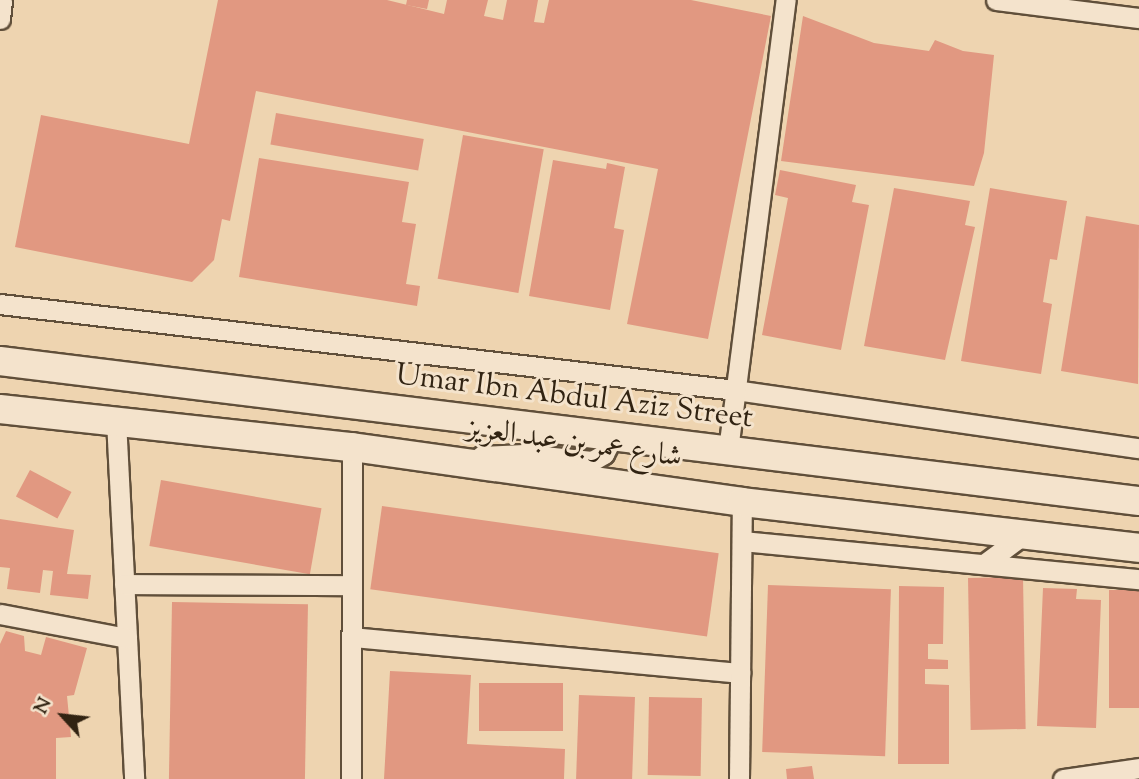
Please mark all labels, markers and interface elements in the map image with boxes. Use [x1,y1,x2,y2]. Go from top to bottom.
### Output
street label: Umar Ibn Abdul Aziz Street [393,358,755,438]
street label: شارع عمر بن عبد العزيز [464,411,684,477]
north arrow [28,681,98,751]
text: N [28,693,59,719]

